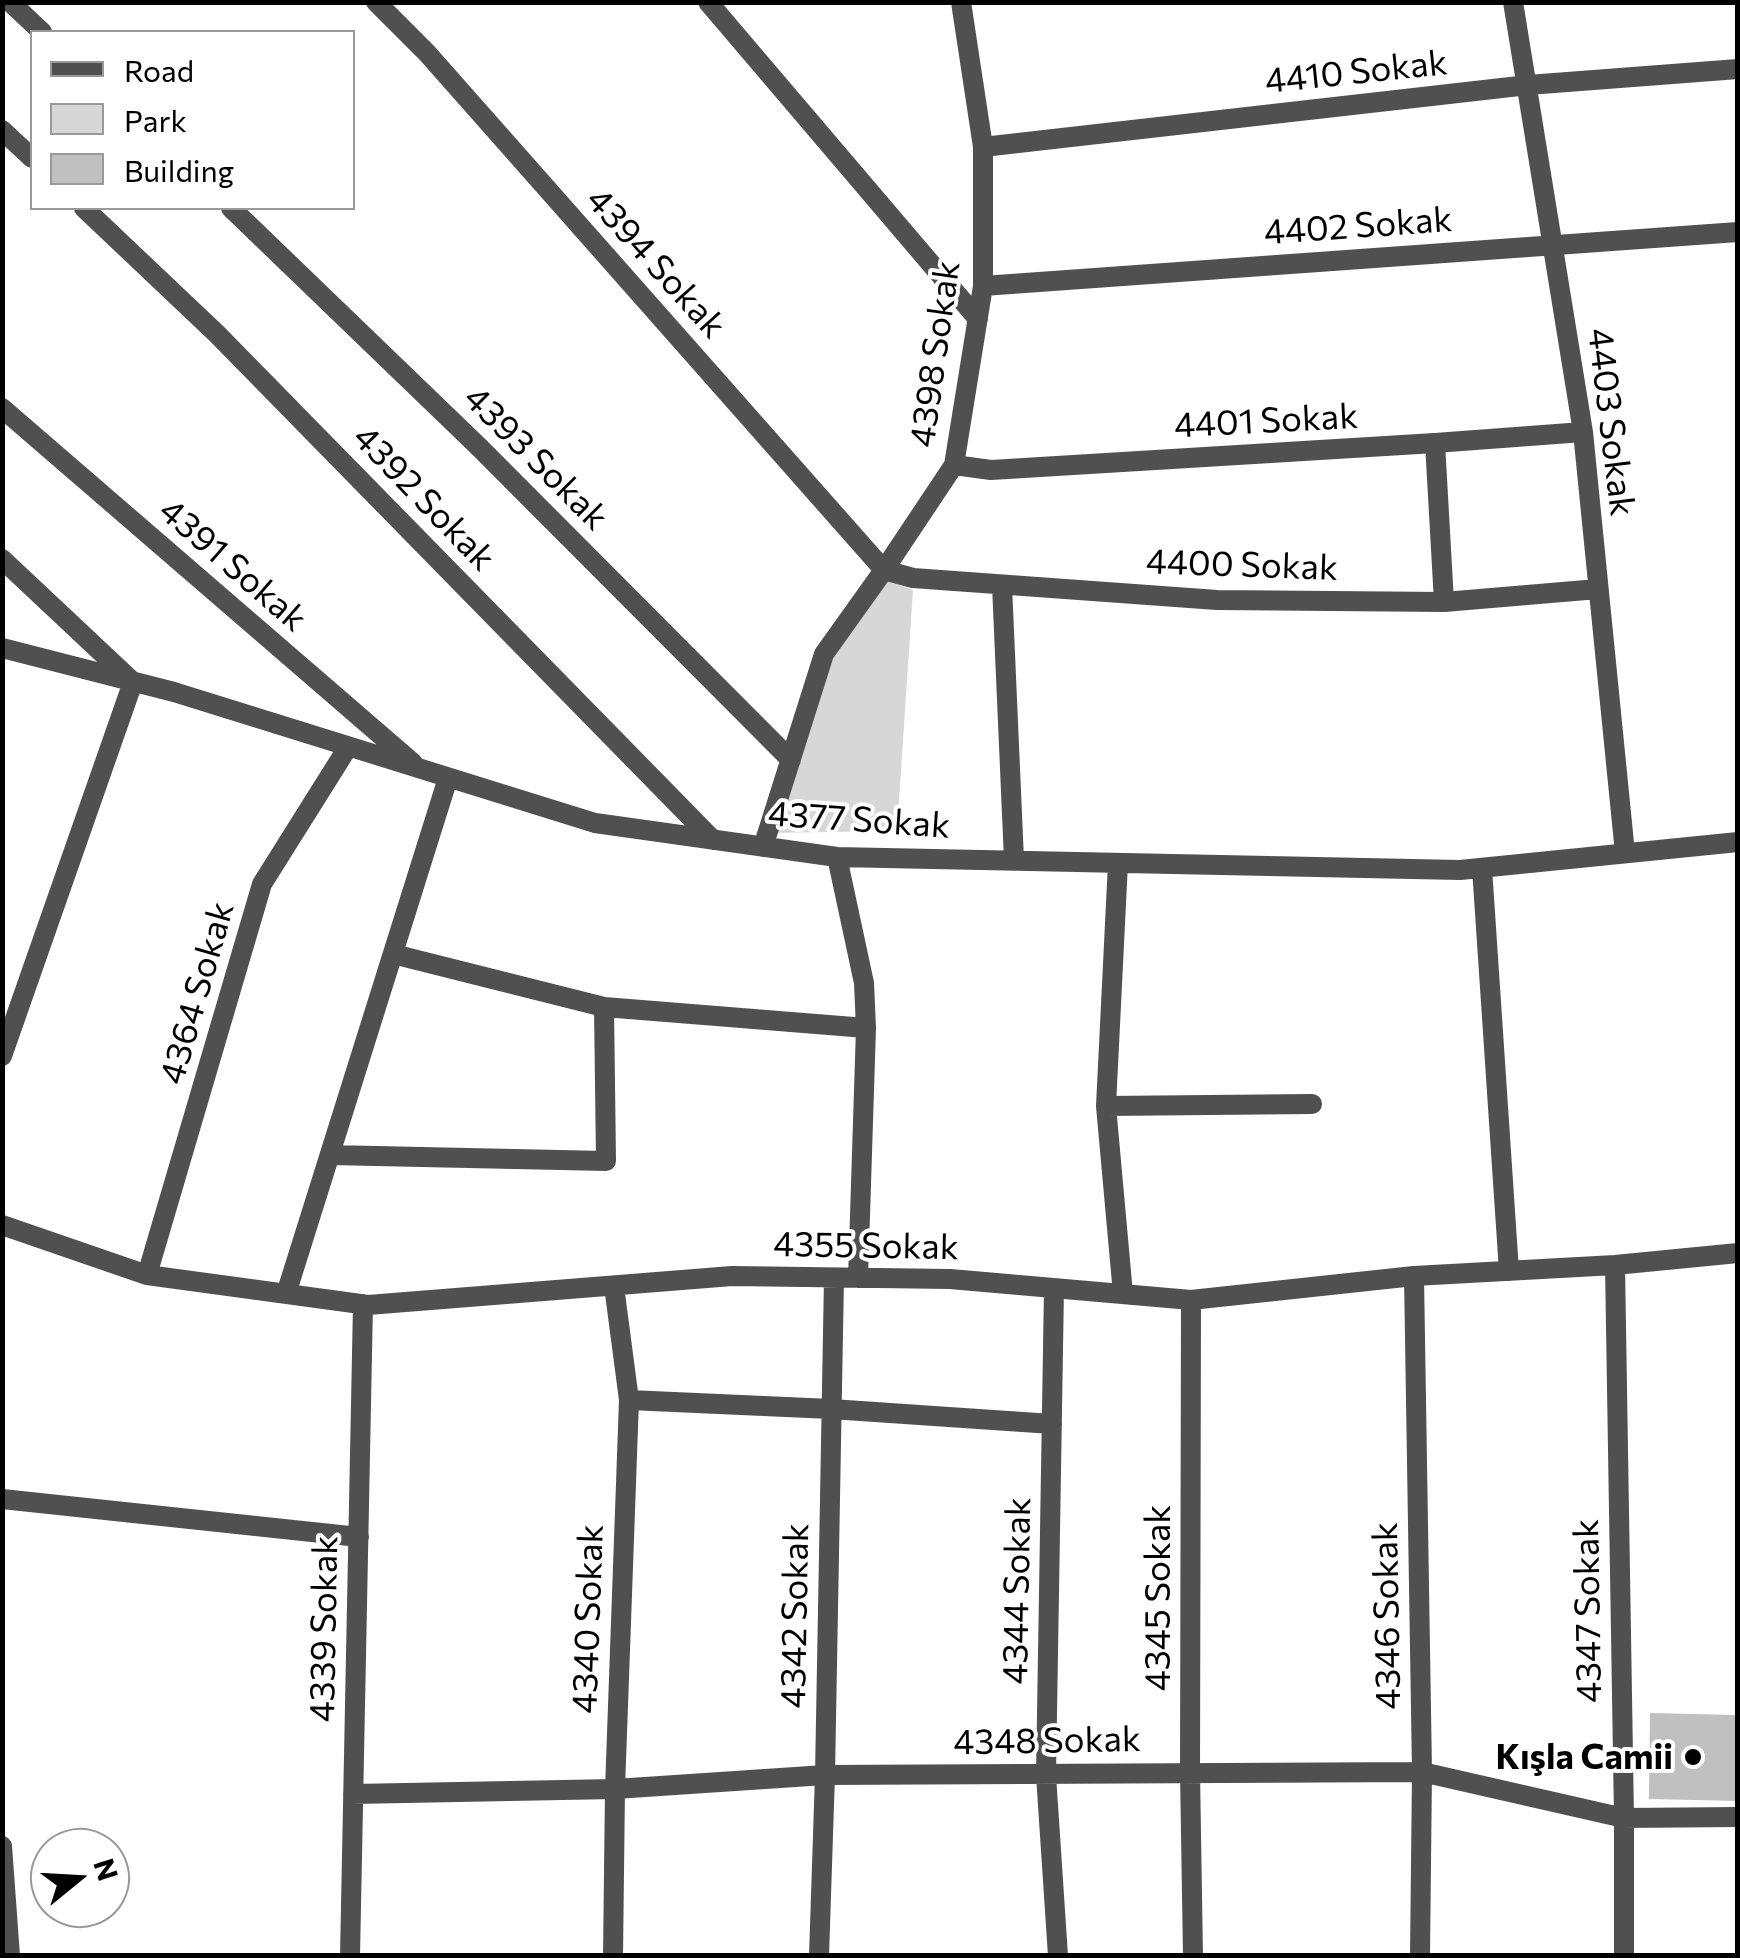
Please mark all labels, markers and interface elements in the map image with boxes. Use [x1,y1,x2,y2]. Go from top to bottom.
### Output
legend [30,30,355,210]
street label: 4410 Sokak [1263,42,1449,102]
text: Road [124,51,194,88]
text: Park [124,101,187,138]
text: Building [124,151,234,188]
street label: 4394 Sokak [578,179,734,347]
street label: 4402 Sokak [1262,198,1454,254]
street label: 4398 Sokak [901,258,969,450]
street label: 4403 Sokak [1579,326,1643,518]
street label: 4393 Sokak [455,377,617,539]
street label: 4401 Sokak [1173,395,1359,447]
street label: 4392 Sokak [344,417,504,579]
street label: 4391 Sokak [151,490,315,640]
street label: 4400 Sokak [1145,541,1339,589]
street label: 4377 Sokak [767,793,951,847]
street label: 4364 Sokak [151,897,243,1089]
street label: 4355 Sokak [773,1223,959,1269]
street label: 4344 Sokak [994,1497,1040,1685]
street label: 4345 Sokak [1137,1505,1179,1691]
street label: 4347 Sokak [1565,1519,1611,1703]
street label: 4346 Sokak [1364,1522,1410,1710]
street label: 4342 Sokak [772,1523,818,1709]
street label: 4340 Sokak [564,1524,612,1714]
street label: 4339 Sokak [301,1535,347,1723]
street label: 4348 Sokak [953,1718,1141,1764]
place label: Kışla Camii [1495,1736,1673,1778]
marker: Kışla Camii [1682,1746,1704,1768]
north arrow [30,1828,130,1928]
text: N [87,1854,126,1885]

